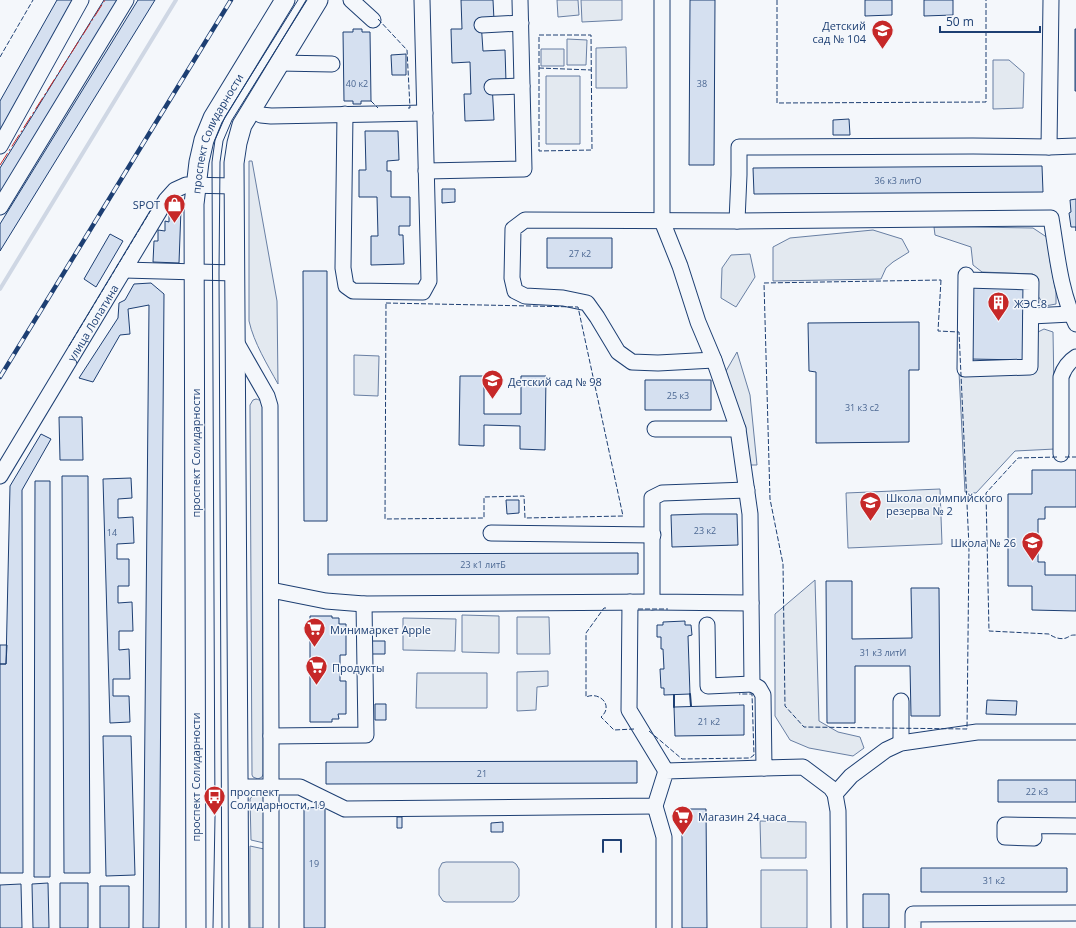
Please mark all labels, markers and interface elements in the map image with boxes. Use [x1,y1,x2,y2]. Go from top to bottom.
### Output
scale bar [940,8,1040,34]
text: 50 m [946,13,974,30]
place label: Детский сад № 104 [813,18,867,46]
school or university icon: Детский сад № 104 [869,18,895,51]
street label: проспект Солидарности [188,71,246,195]
house number: 40 к2 [346,77,368,90]
house number: 38 [697,77,707,90]
house number: 36 к3 литО [875,174,921,187]
shop icon: SPOT [162,191,188,224]
place label: SPOT [133,197,160,212]
house number: 27 к2 [569,247,591,260]
street label: улица Лопатина [63,281,121,364]
building icon: ЖЭС-8 [985,290,1011,323]
place label: ЖЭС-8 [1014,296,1047,311]
school or university icon: Детский сад № 98 [479,368,505,401]
place label: Детский сад № 98 [508,374,602,389]
street label: проспект Солидарности [188,388,203,518]
house number: 25 к3 [667,389,689,402]
house number: 31 к3 с2 [845,401,879,414]
school or university icon: Школа олимпийского резерва № 2 [858,490,884,523]
place label: Школа олимпийского резерва № 2 [886,490,1003,518]
house number: 23 к2 [694,524,716,537]
house number: 14 [107,526,117,539]
school or university icon: Школа № 26 [1019,529,1045,562]
place label: Школа № 26 [950,535,1016,550]
house number: 23 к1 литБ [460,558,506,571]
supermarket icon: Минимаркет Apple [302,616,328,649]
place label: Минимаркет Apple [330,622,431,637]
house number: 31 к3 литИ [860,646,906,659]
supermarket icon: Продукты [303,654,329,687]
place label: Продукты [332,660,385,675]
street label: проспект Солидарности [188,712,203,842]
house number: 21 к2 [698,715,720,728]
house number: 21 [477,767,487,780]
bus stop icon: проспект Солидарности, 19 [202,784,228,817]
place label: проспект Солидарности, 19 [230,784,325,812]
house number: 22 к3 [1026,785,1048,798]
supermarket icon: Магазин 24 часа [669,803,695,836]
place label: Магазин 24 часа [698,809,787,824]
house number: 19 [309,857,319,870]
house number: 31 к2 [983,874,1005,887]

